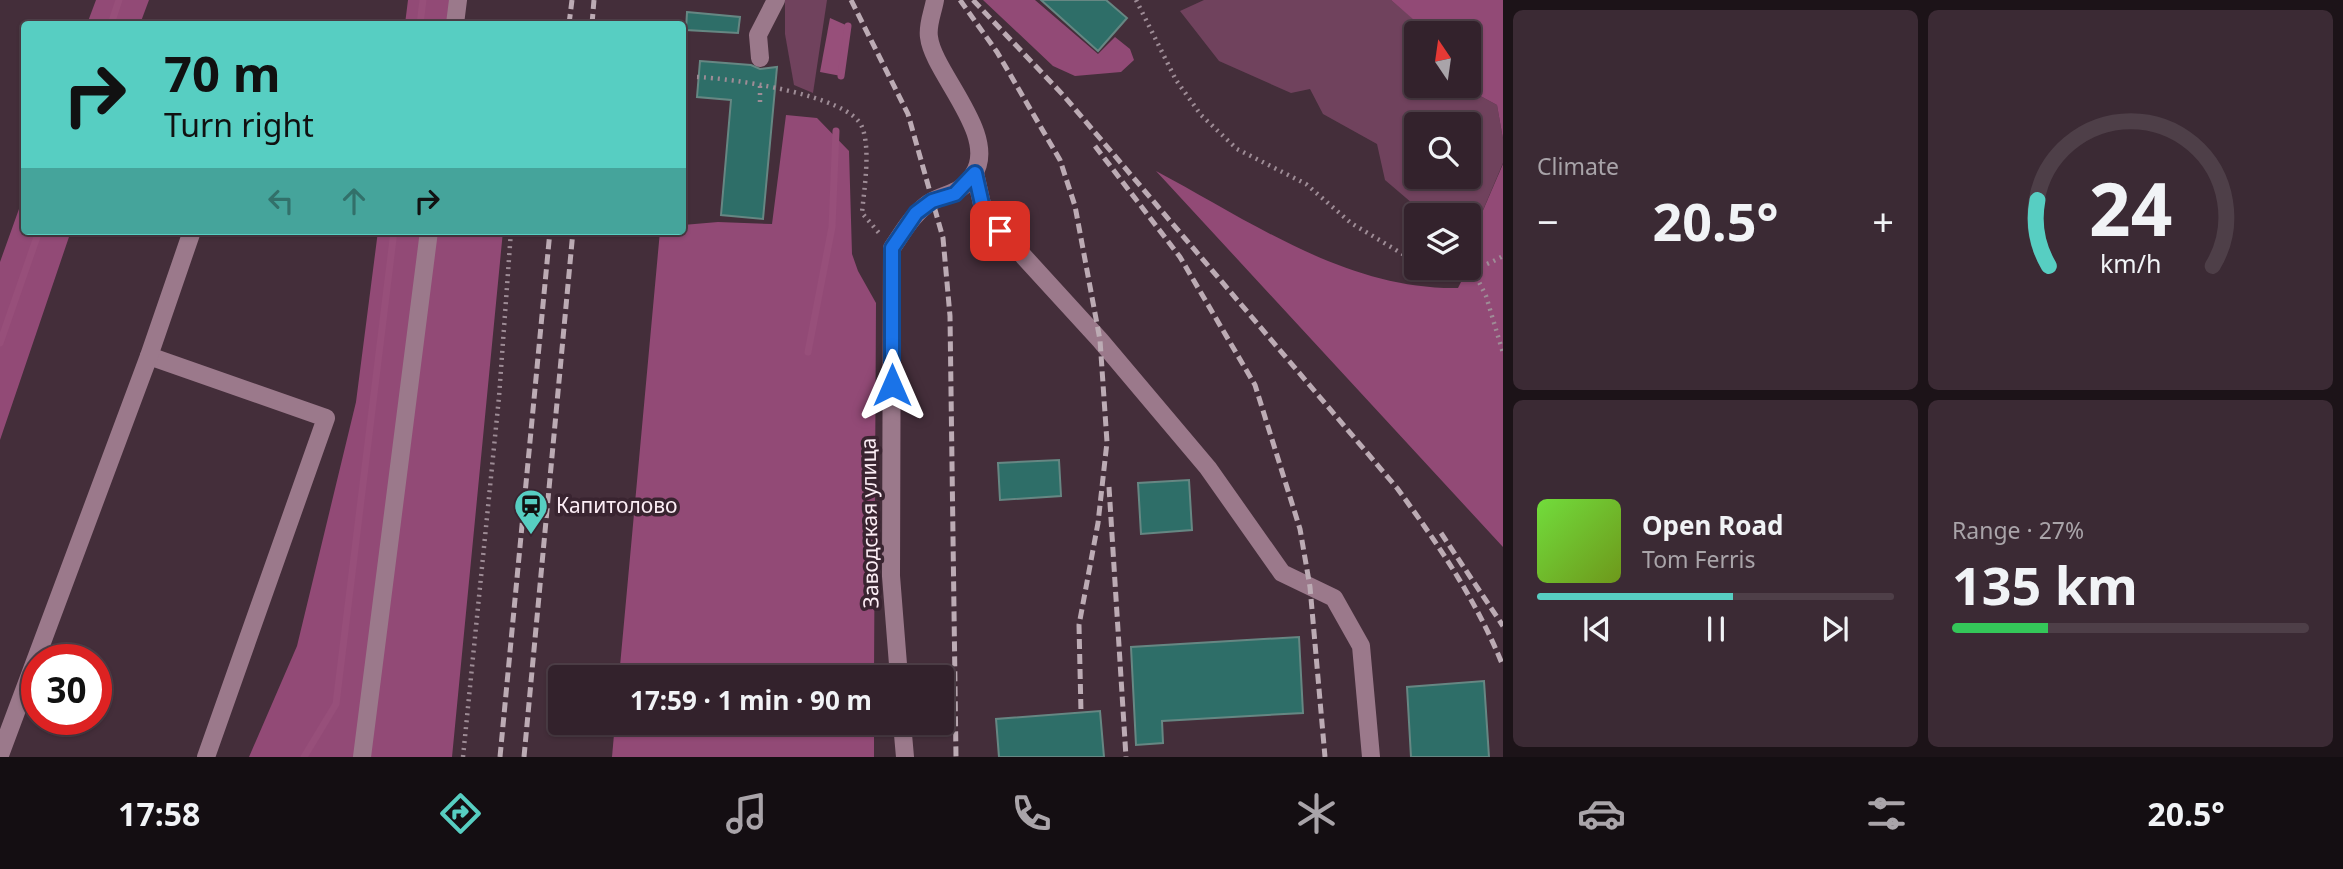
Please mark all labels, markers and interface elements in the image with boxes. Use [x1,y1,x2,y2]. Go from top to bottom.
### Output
north arrow [1404,21,1480,98]
map controls [1404,21,1481,280]
text: 70 m [164,40,281,106]
icon: right [49,49,140,140]
text: Turn right [164,103,314,146]
button: search [1404,112,1481,189]
text: Climate [1537,150,1619,182]
text: 24 [2089,158,2172,257]
icon: left [262,182,300,220]
icon: ahead [335,182,373,220]
icon: right [408,182,446,220]
text: 20.5° [1653,185,1778,256]
text: − [1537,195,1559,247]
text: + [1872,195,1894,247]
pin [970,201,1030,261]
button: layers [1404,203,1481,280]
icon: arrive [981,212,1019,250]
text: km/h [2100,246,2161,280]
position arrow [855,348,929,422]
street label: Заводская улица [854,438,884,609]
station icon: Капитолово [512,487,550,536]
place label: Капитолово [556,491,678,519]
text: Open Road [1642,507,1784,543]
text: Range · 27% [1952,514,2084,546]
text: Tom Ferris [1642,543,1755,575]
text: 135 km [1952,549,2138,620]
icon: previous [1578,610,1616,648]
icon: pause [1697,610,1735,648]
icon: next [1816,610,1854,648]
speed limit sign: 30 [21,644,112,735]
text: 17:59 · 1 min · 90 m [630,682,872,718]
icon: directions [436,789,485,838]
icon: music [722,789,771,838]
icon: phone [1007,789,1056,838]
icon: climate [1292,789,1341,838]
icon: car [1577,789,1626,838]
icon: filters [1862,789,1911,838]
text: 17:58 [118,792,200,835]
text: 20.5° [2147,792,2225,835]

